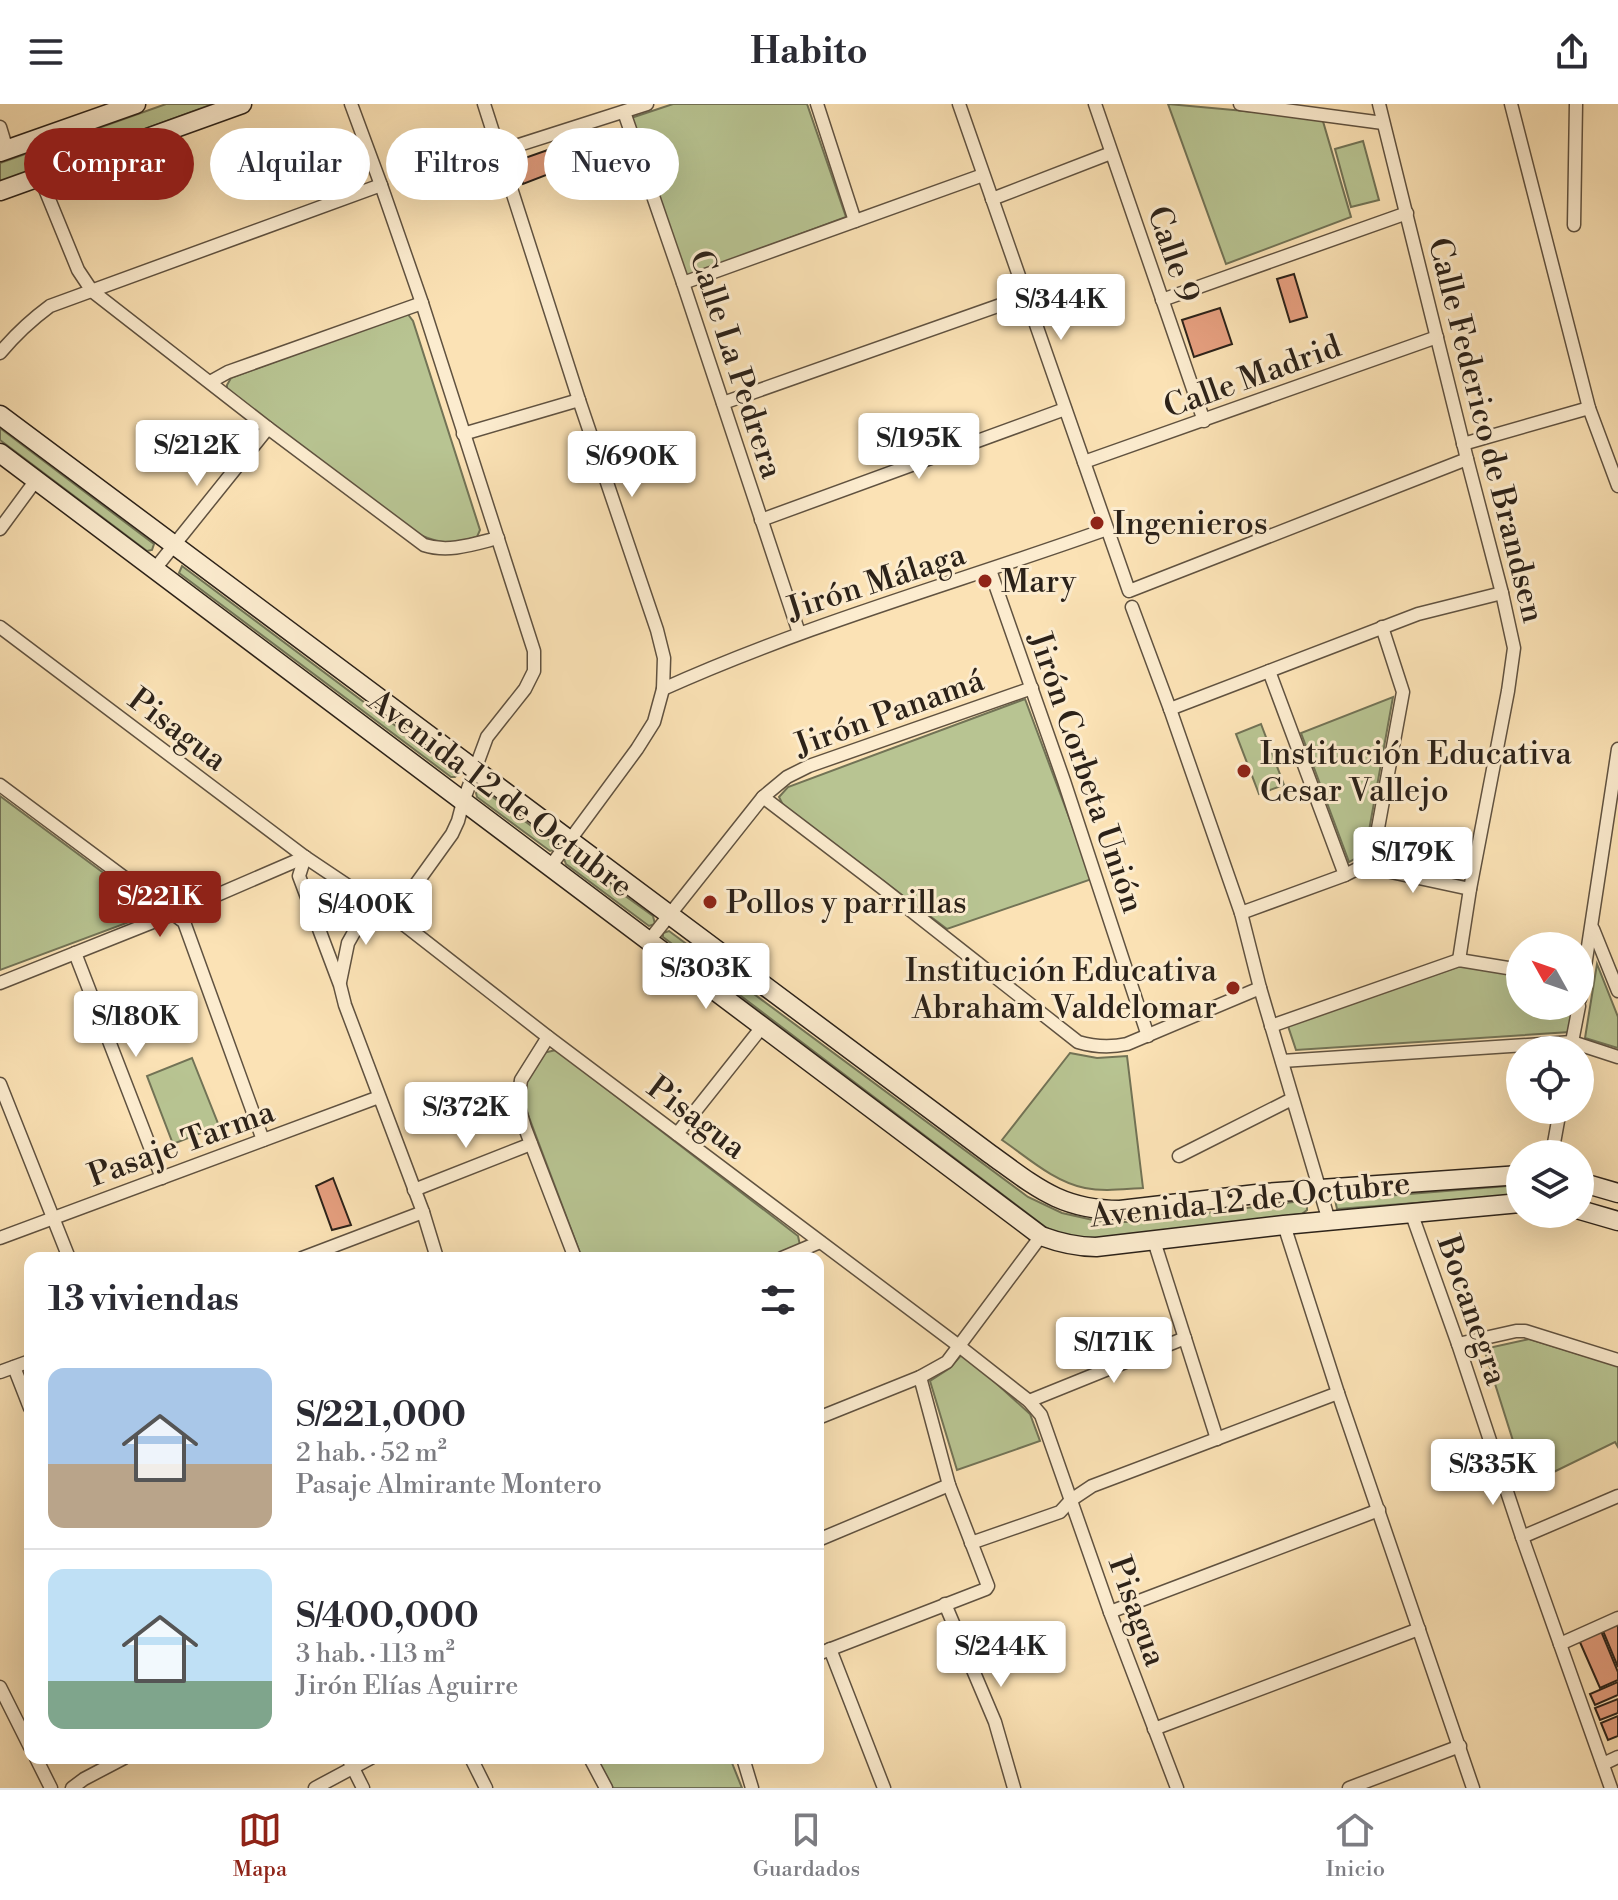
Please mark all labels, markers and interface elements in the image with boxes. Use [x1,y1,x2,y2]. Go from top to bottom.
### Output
icon: menu [24,30,68,74]
text: Habito [750,30,868,75]
icon: share [1550,30,1594,74]
chip: Comprar [24,128,194,200]
chip: Alquilar [210,128,370,200]
chip: Filtros [386,128,528,200]
chip: Nuevo [544,128,679,200]
street label: Calle 9 [1138,201,1208,308]
street label: Calle Federico de Brandsen [1419,234,1553,627]
street label: Calle La Pedrera [680,245,792,484]
pin: S/344K [996,274,1126,342]
text: S/344K [1015,284,1107,316]
street label: Calle Madrid [1158,326,1346,427]
pin: S/195K [854,413,984,481]
pin: S/212K [132,420,262,488]
text: S/195K [876,423,962,455]
text: S/212K [154,430,240,462]
pin: S/690K [567,431,697,499]
text: S/690K [586,441,678,473]
place label: Ingenieros [1113,504,1268,544]
marker: Ingenieros [1088,514,1106,532]
street label: Jirón Málaga [781,534,971,630]
place label: Mary [1001,562,1076,602]
marker: Mary [976,572,994,590]
street label: Jirón Corbeta Unión [1019,626,1153,918]
street label: Jirón Panamá [788,660,990,766]
street label: Pisagua [120,680,235,780]
street label: Avenida 12 de Octubre [359,680,641,907]
place label: Institución Educativa Cesar Vallejo [1260,734,1572,811]
marker: Institución Educativa Cesar Vallejo [1235,762,1253,780]
pin: S/179K [1348,827,1478,895]
text: S/179K [1371,837,1455,869]
pin: S/221K [95,871,225,939]
pin: S/400K [301,879,431,947]
text: S/221K [117,881,203,913]
place label: Pollos y parrillas [726,883,967,923]
text: S/400K [318,889,414,921]
marker: Pollos y parrillas [701,893,719,911]
north arrow [1506,932,1594,1020]
map controls [1506,932,1594,1228]
pin: S/303K [641,943,771,1011]
place label: Institución Educativa Abraham Valdelomar [905,951,1218,1028]
text: S/303K [660,953,752,985]
marker: Institución Educativa Abraham Valdelomar [1224,979,1242,997]
pin: S/180K [71,991,201,1059]
text: S/180K [92,1001,180,1033]
button: locate [1506,1036,1594,1124]
street label: Pisagua [639,1068,754,1168]
pin: S/372K [401,1082,531,1150]
street label: Pasaje Tarma [83,1091,281,1196]
text: S/372K [422,1092,510,1124]
button: layers [1506,1140,1594,1228]
street label: Avenida 12 de Octubre [1087,1163,1412,1237]
street label: Bocanegra [1428,1229,1517,1391]
icon: filters [756,1278,800,1322]
text: 13 viviendas [48,1279,239,1321]
pin: S/171K [1049,1317,1179,1385]
text: S/171K [1074,1327,1154,1359]
text: S/221,000 [296,1395,466,1437]
icon: home [112,1400,208,1496]
text: 2 hab. · 52 m² [296,1437,447,1469]
pin: S/335K [1428,1439,1558,1507]
text: S/335K [1449,1449,1537,1481]
text: Pasaje Almirante Montero [296,1469,602,1501]
street label: Pisagua [1099,1551,1176,1672]
text: S/400,000 [296,1596,479,1638]
icon: home [112,1601,208,1697]
pin: S/244K [936,1621,1066,1689]
text: S/244K [955,1631,1047,1663]
text: 3 hab. · 113 m² [296,1638,455,1670]
text: Jirón Elías Aguirre [296,1670,518,1702]
tab: Mapa [233,1808,287,1883]
tab: Guardados [753,1808,860,1883]
tab: Inicio [1326,1808,1385,1883]

